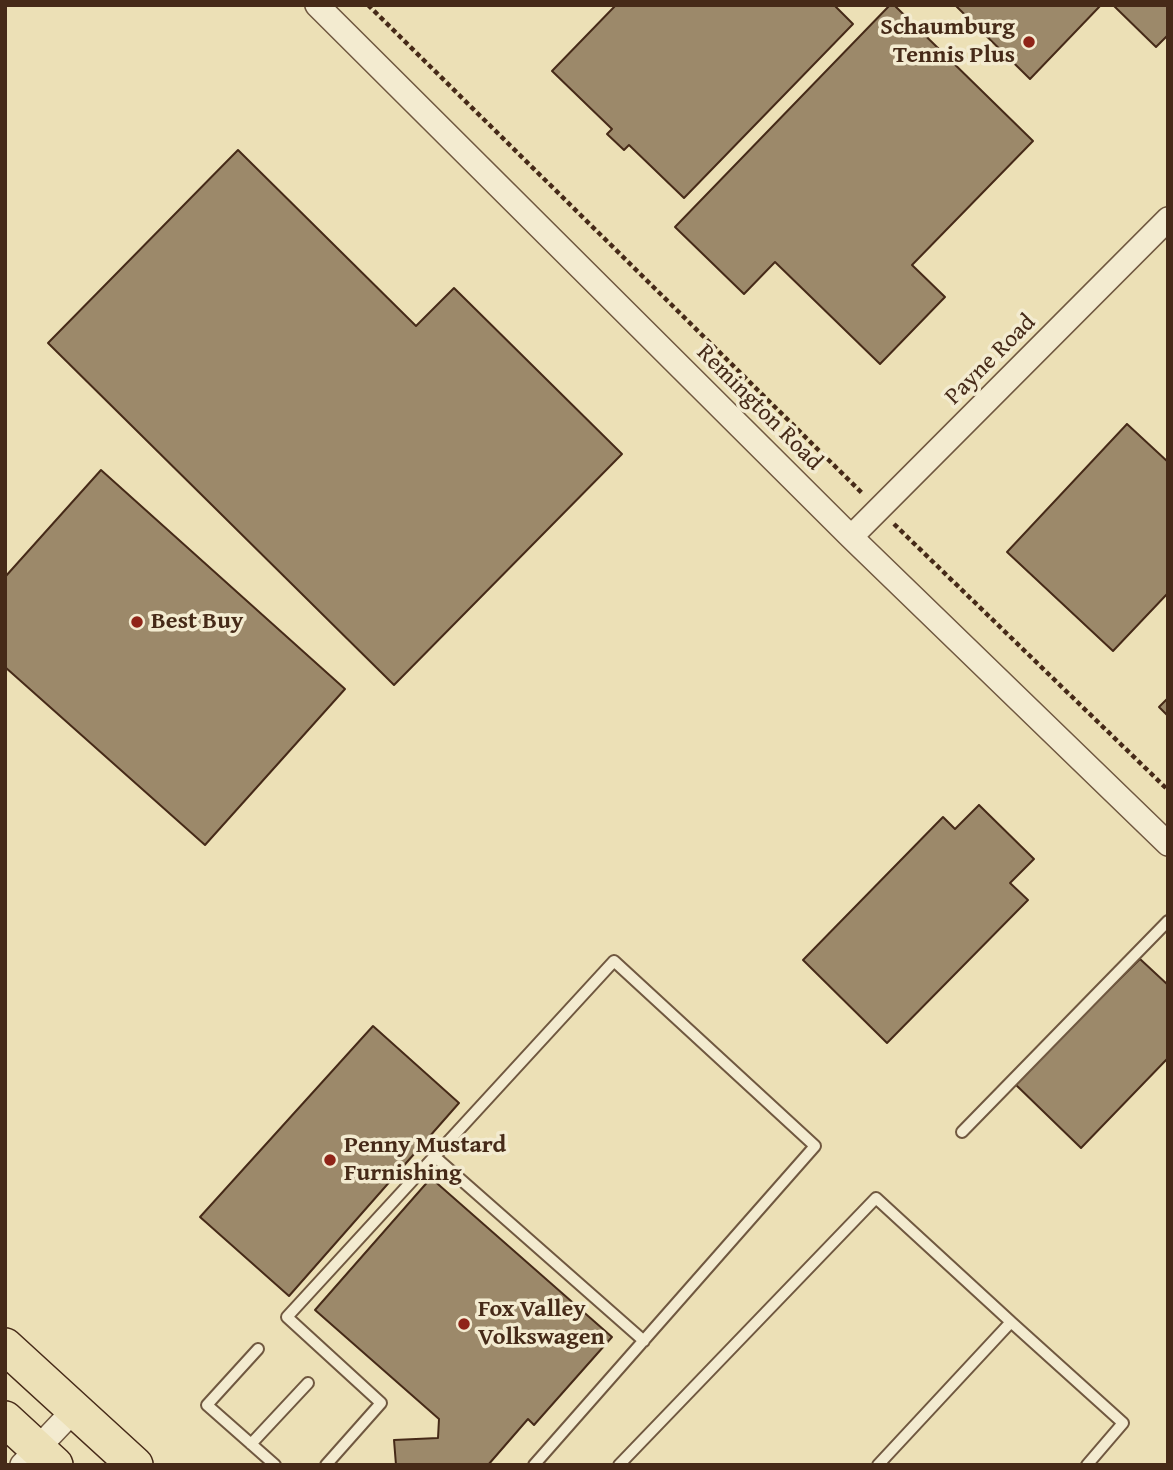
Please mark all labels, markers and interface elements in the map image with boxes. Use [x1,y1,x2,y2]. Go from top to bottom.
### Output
place label: Schaumburg Tennis Plus [880,14,1015,70]
marker: Schaumburg Tennis Plus [1021,34,1037,50]
street label: Payne Road [940,309,1042,411]
street label: Remington Road [690,339,828,477]
place label: Best Buy [151,608,243,636]
marker: Best Buy [129,614,145,630]
place label: Penny Mustard Furnishing [344,1132,506,1188]
marker: Penny Mustard Furnishing [322,1152,338,1168]
place label: Fox Valley Volkswagen [478,1296,605,1352]
marker: Fox Valley Volkswagen [456,1316,472,1332]

